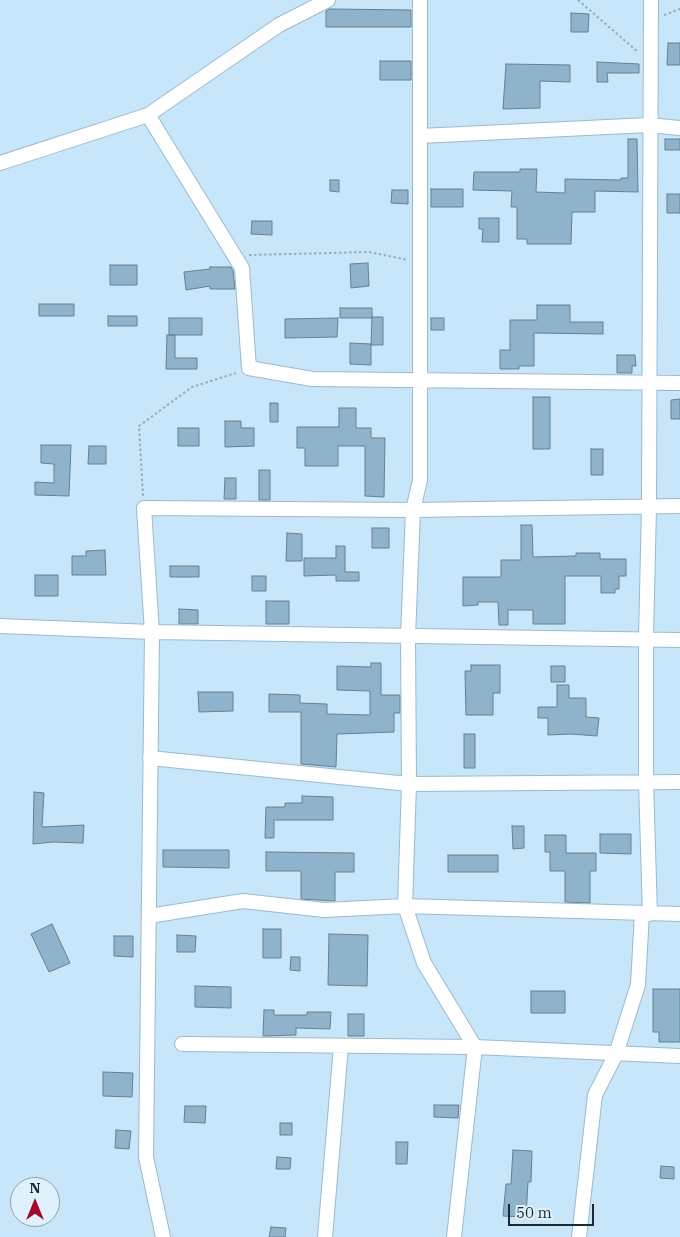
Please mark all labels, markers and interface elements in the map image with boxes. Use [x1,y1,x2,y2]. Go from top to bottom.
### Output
north arrow [10,1177,60,1227]
text: N [29,1179,41,1197]
scale bar [510,1194,596,1226]
text: 50 m [516,1203,552,1222]

